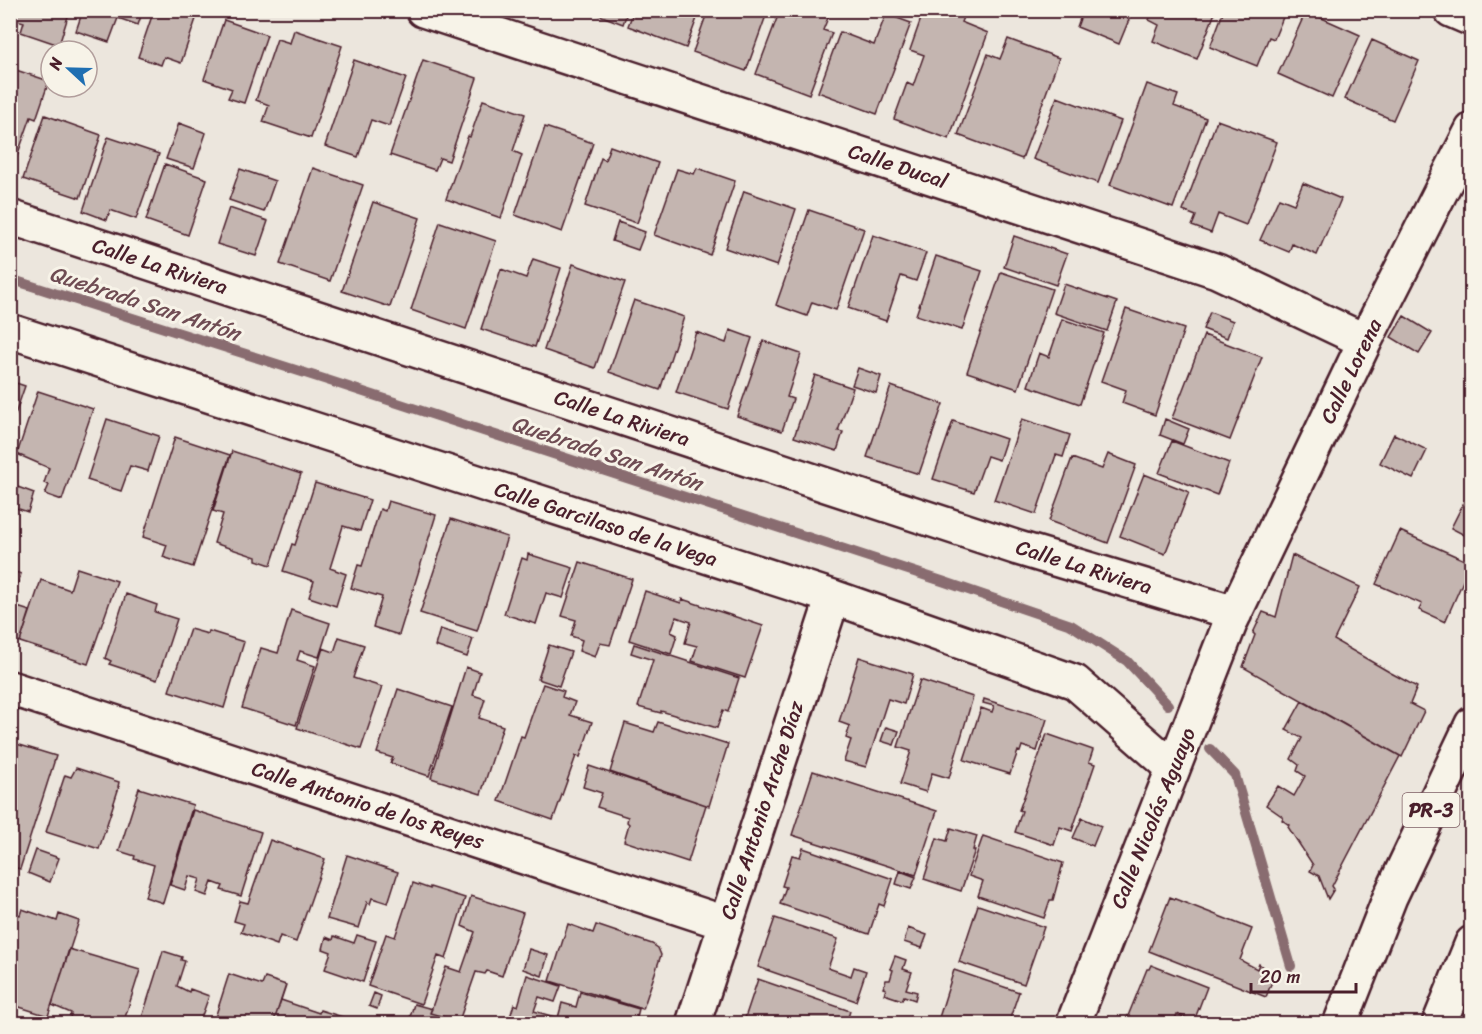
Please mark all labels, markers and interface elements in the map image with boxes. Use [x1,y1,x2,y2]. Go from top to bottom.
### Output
north arrow [39,39,99,99]
text: N [40,52,71,75]
street label: Calle Ducal [843,132,954,200]
street label: Calle La Riviera [87,226,233,306]
water label: Quebrada San Antón [45,254,247,353]
street label: Calle Lorena [1309,311,1393,430]
street label: Calle La Riviera [549,378,695,458]
water label: Quebrada San Antón [507,404,709,503]
street label: Calle Garcilaso de la Vega [489,470,723,578]
street label: Calle La Riviera [1011,528,1157,606]
street label: Calle Antonio Arche Díaz [709,696,815,924]
street label: Calle Nicolás Aguayo [1099,722,1207,914]
street label: Calle Antonio de los Reyes [247,749,489,861]
road number: PR-3 [1402,793,1460,827]
scale bar [1251,956,1356,994]
text: 20 m [1260,961,1300,993]

